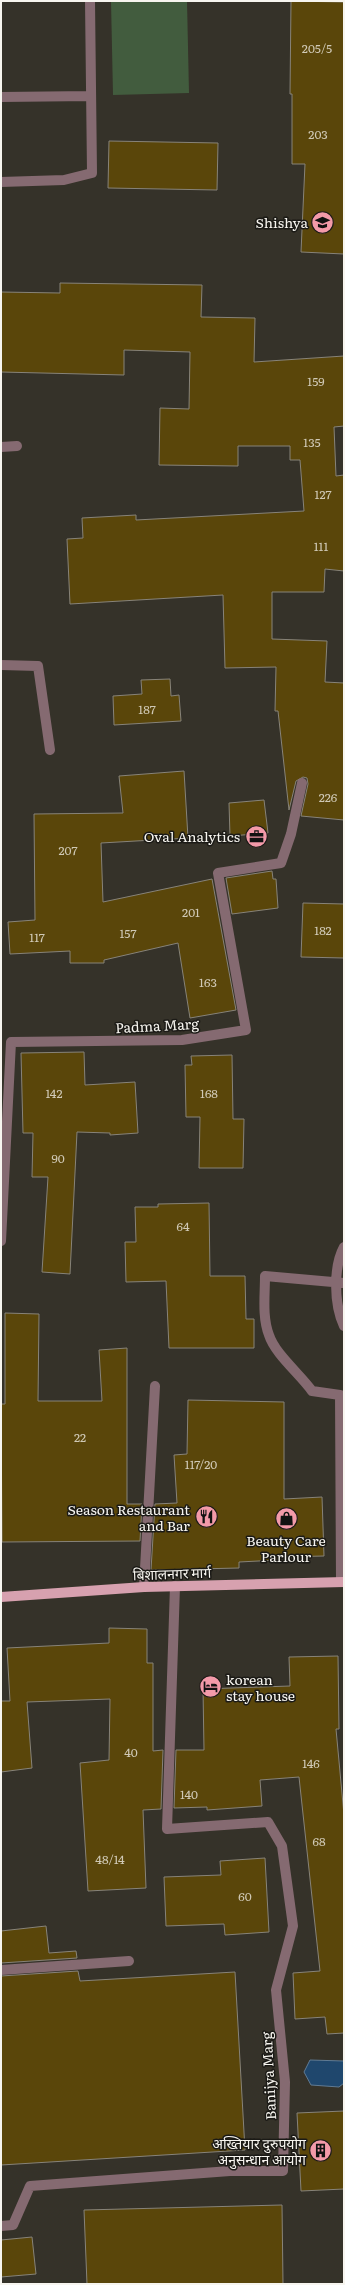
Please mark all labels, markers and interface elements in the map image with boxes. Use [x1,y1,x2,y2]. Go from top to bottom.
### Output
house number: 205/5 [302,39,332,57]
house number: 203 [308,125,328,143]
school or university icon: Shishya [310,209,336,235]
place label: Shishya [255,212,308,232]
house number: 159 [307,372,325,390]
house number: 135 [303,433,321,451]
house number: 127 [315,485,331,503]
house number: 111 [314,537,328,555]
house number: 187 [138,700,156,718]
house number: 226 [319,788,338,806]
office icon: Oval Analytics [243,823,269,849]
place label: Oval Analytics [144,826,240,846]
house number: 207 [58,841,78,859]
house number: 201 [182,903,200,921]
house number: 182 [314,921,332,939]
house number: 157 [119,924,137,942]
house number: 117 [29,928,45,946]
house number: 163 [199,973,217,991]
street label: Padma Marg [115,1013,200,1037]
house number: 142 [45,1084,63,1102]
house number: 168 [200,1084,218,1102]
house number: 90 [51,1149,65,1167]
house number: 64 [176,1217,190,1235]
house number: 22 [74,1428,86,1446]
house number: 117/20 [185,1455,217,1473]
place label: Season Restaurant and Bar [67,1499,190,1535]
restaurant icon: Season Restaurant and Bar [193,1504,219,1530]
shop icon: Beauty Care Parlour [273,1505,299,1531]
place label: Beauty Care Parlour [246,1530,326,1566]
street label: बिशालनगर मार्ग [133,1562,213,1584]
place label: korean stay house [226,1669,295,1705]
hotel icon: korean stay house [198,1674,224,1700]
house number: 40 [124,1743,138,1761]
house number: 146 [302,1754,320,1772]
house number: 140 [180,1785,198,1803]
house number: 68 [312,1832,326,1850]
house number: 48/14 [95,1850,125,1868]
house number: 60 [238,1887,252,1905]
street label: Banijya Marg [256,2031,280,2121]
place label: अख्तियार दुरुपयोग अनुसन्धान आयोग [212,2133,307,2170]
building icon: अख्तियार दुरुपयोग अनुसन्धान आयोग [308,2138,334,2164]

